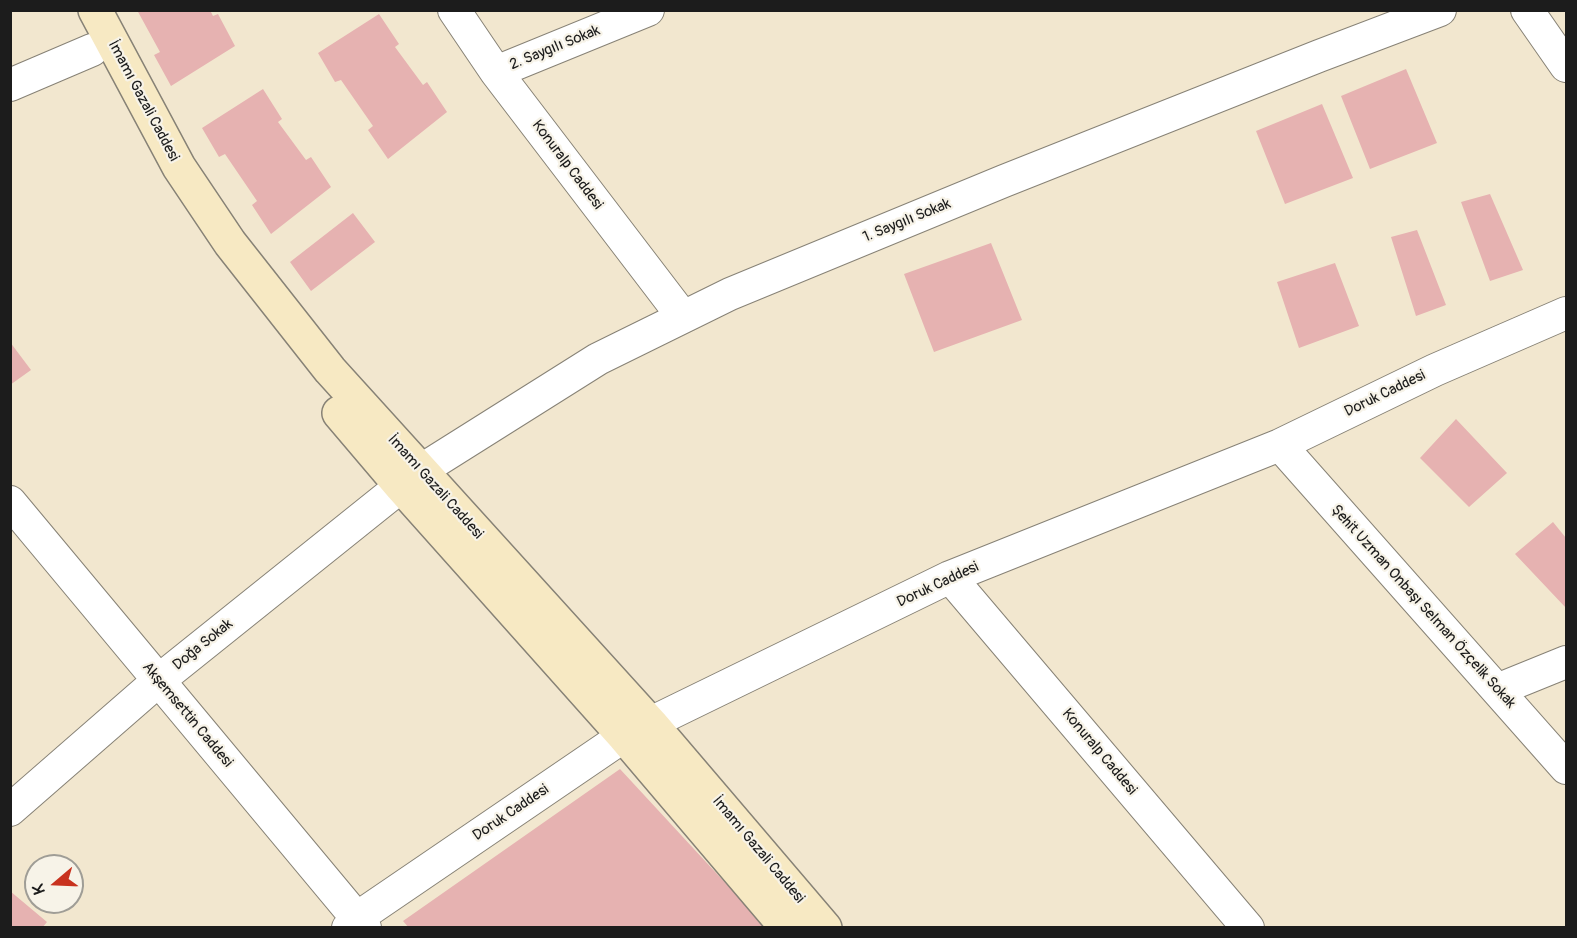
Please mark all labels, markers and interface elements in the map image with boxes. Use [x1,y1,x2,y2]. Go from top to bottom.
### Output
street label: 2. Saygılı Sokak [507,22,603,74]
street label: İmamı Gazali Caddesi [104,38,182,164]
street label: Konuralp Caddesi [528,117,606,213]
street label: 1. Saygılı Sokak [860,195,954,247]
street label: Doruk Caddesi [1342,367,1428,421]
street label: İmamı Gazali Caddesi [383,431,487,543]
street label: Şehit Uzman Onbaşı Selman Özçelik Sokak [1327,502,1519,712]
street label: Doruk Caddesi [894,558,982,612]
street label: Doğa Sokak [169,615,237,675]
street label: Akşemsettin Caddesi [138,659,236,771]
street label: Konuralp Caddesi [1058,705,1140,799]
street label: Doruk Caddesi [470,781,552,845]
street label: İmamı Gazali Caddesi [708,793,808,907]
north arrow [24,854,84,914]
text: K [28,881,50,897]

